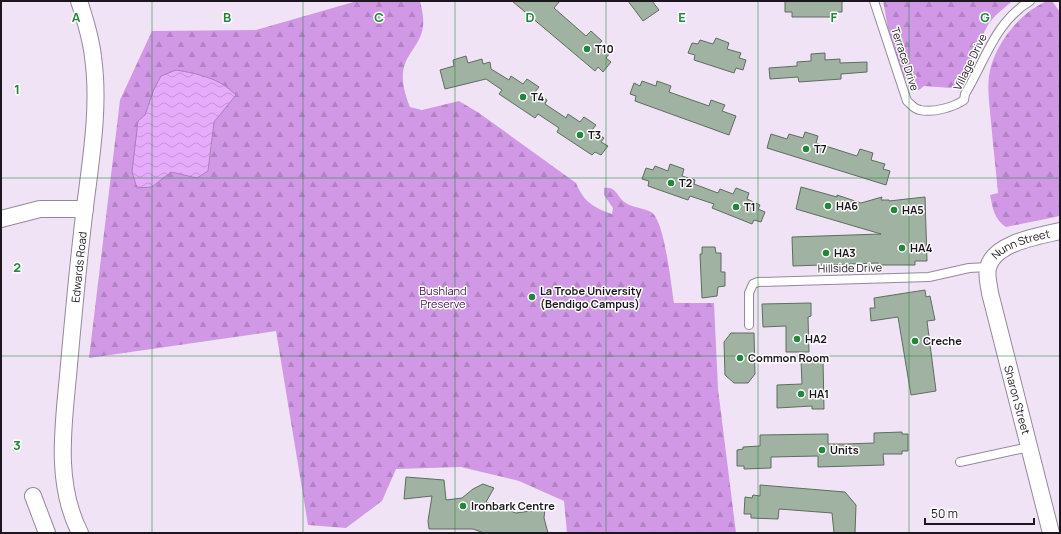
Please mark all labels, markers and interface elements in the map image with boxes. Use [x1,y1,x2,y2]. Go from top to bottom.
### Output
text: A [72,8,81,26]
text: B [223,8,231,26]
text: C [374,8,384,26]
text: D [525,8,535,26]
text: E [678,8,686,26]
text: F [831,8,838,26]
text: G [980,8,990,26]
street label: Terrace Drive [888,25,923,93]
street label: Village Drive [949,31,990,93]
place label: T10 [595,41,614,56]
marker: T10 [582,44,592,54]
text: 1 [14,80,20,98]
place label: T4 [531,89,544,104]
marker: T4 [518,92,528,102]
place label: T3 [588,127,601,142]
marker: T3 [575,130,585,140]
place label: T7 [814,141,827,156]
marker: T7 [801,144,811,154]
place label: T2 [679,175,692,190]
marker: T2 [666,178,676,188]
place label: HA6 [836,198,858,213]
place label: T1 [744,199,756,214]
marker: HA6 [823,201,833,211]
marker: T1 [731,202,741,212]
place label: HA5 [902,202,924,217]
marker: HA5 [889,205,899,215]
street label: Nunn Street [988,226,1051,262]
street label: Edwards Road [67,231,90,303]
place label: HA4 [910,240,933,255]
marker: HA4 [897,243,907,253]
place label: HA3 [834,245,856,260]
marker: HA3 [821,248,831,258]
text: 2 [13,258,21,276]
street label: Hillside Drive [818,259,883,276]
park label: Bushland Preserve [419,283,467,311]
place label: La Trobe University (Bendigo Campus) [540,283,642,311]
marker: La Trobe University (Bendigo Campus) [527,292,537,302]
place label: HA2 [805,331,827,346]
place label: Creche [923,333,962,348]
marker: HA2 [792,334,802,344]
marker: Creche [910,336,920,346]
place label: Common Room [748,350,829,365]
marker: Common Room [735,353,745,363]
street label: Sharon Street [1001,364,1034,436]
place label: HA1 [809,386,829,401]
marker: HA1 [796,389,806,399]
text: 3 [13,436,21,454]
place label: Units [830,442,859,457]
marker: Units [817,445,827,455]
place label: Ironbark Centre [471,498,555,513]
scale bar [925,500,1034,526]
marker: Ironbark Centre [458,501,468,511]
text: 50 m [931,505,958,522]

